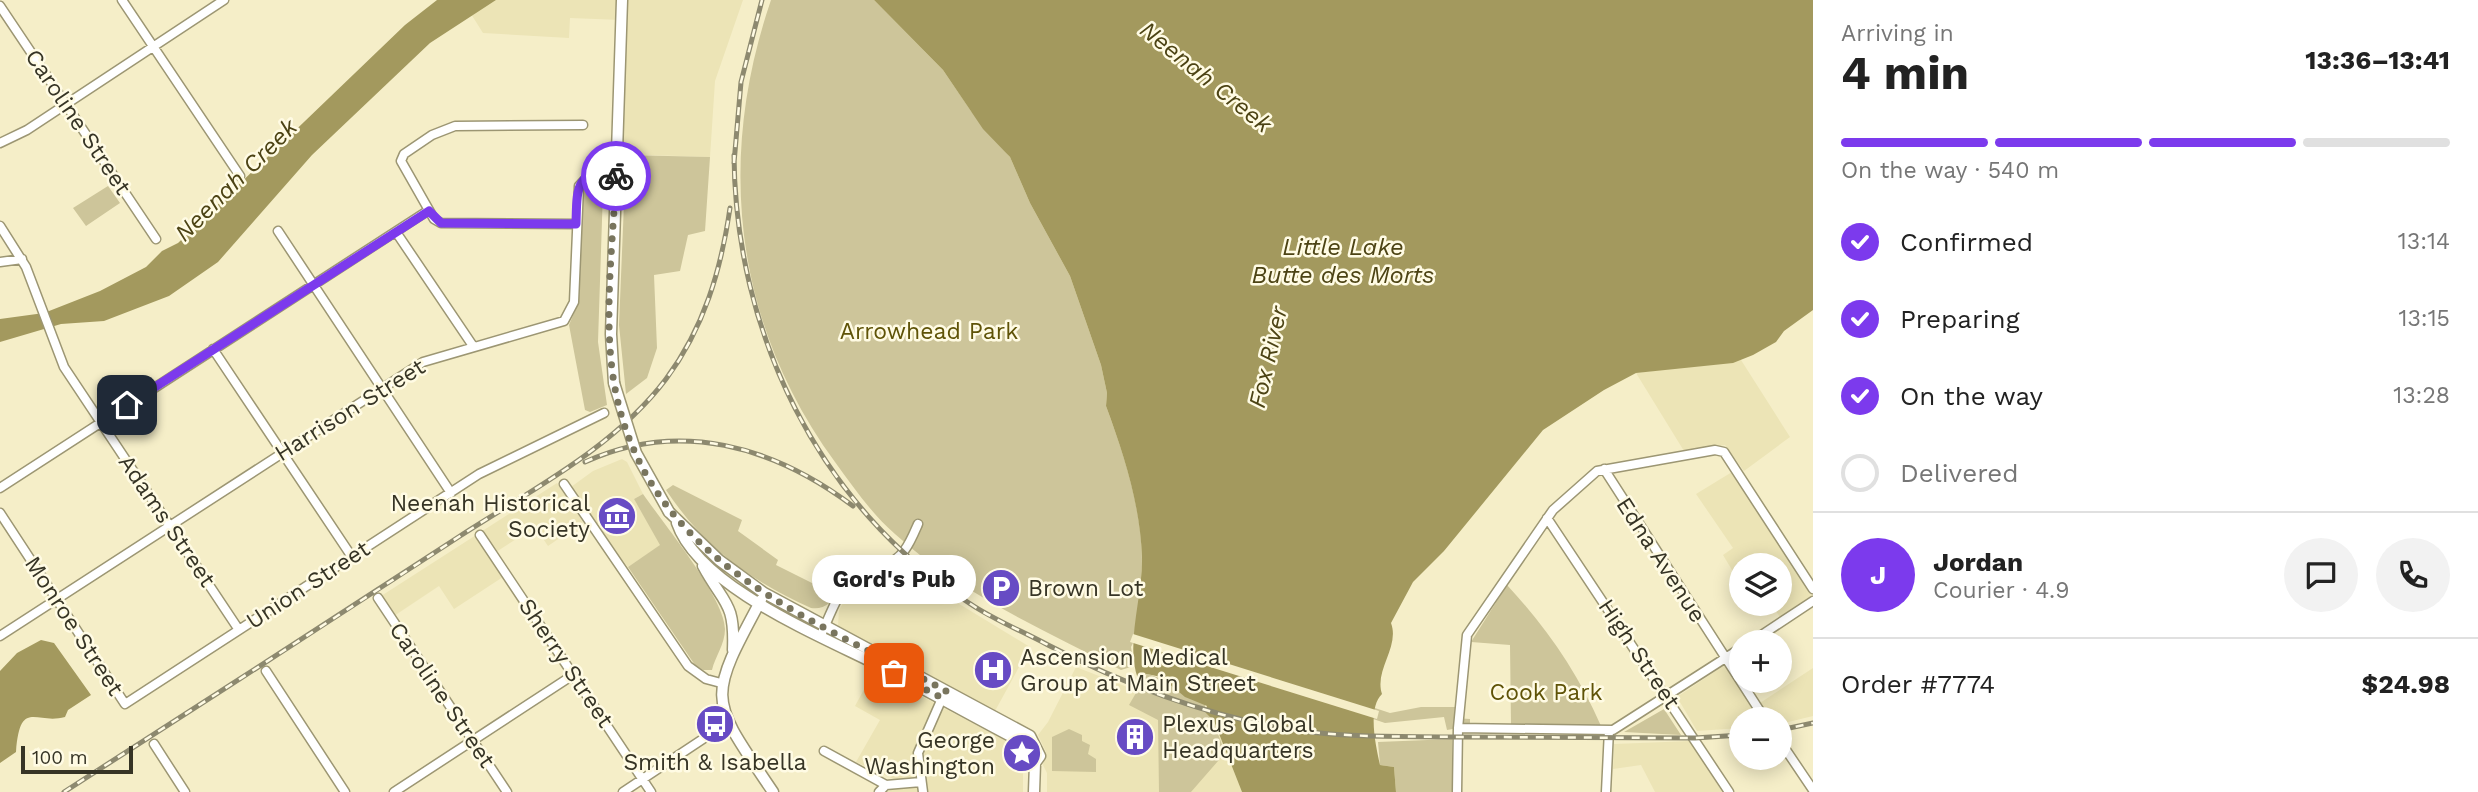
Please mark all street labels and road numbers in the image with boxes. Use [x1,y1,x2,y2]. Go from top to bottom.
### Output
street label: Caroline Street [19,44,137,200]
street label: Harrison Street [270,353,430,467]
street label: Adams Street [113,450,221,592]
street label: Edna Avenue [1611,492,1711,628]
street label: Union Street [241,535,375,635]
street label: Monroe Street [19,551,129,701]
street label: Sherry Street [513,594,619,733]
street label: High Street [1592,594,1686,714]
street label: Caroline Street [383,617,501,773]

